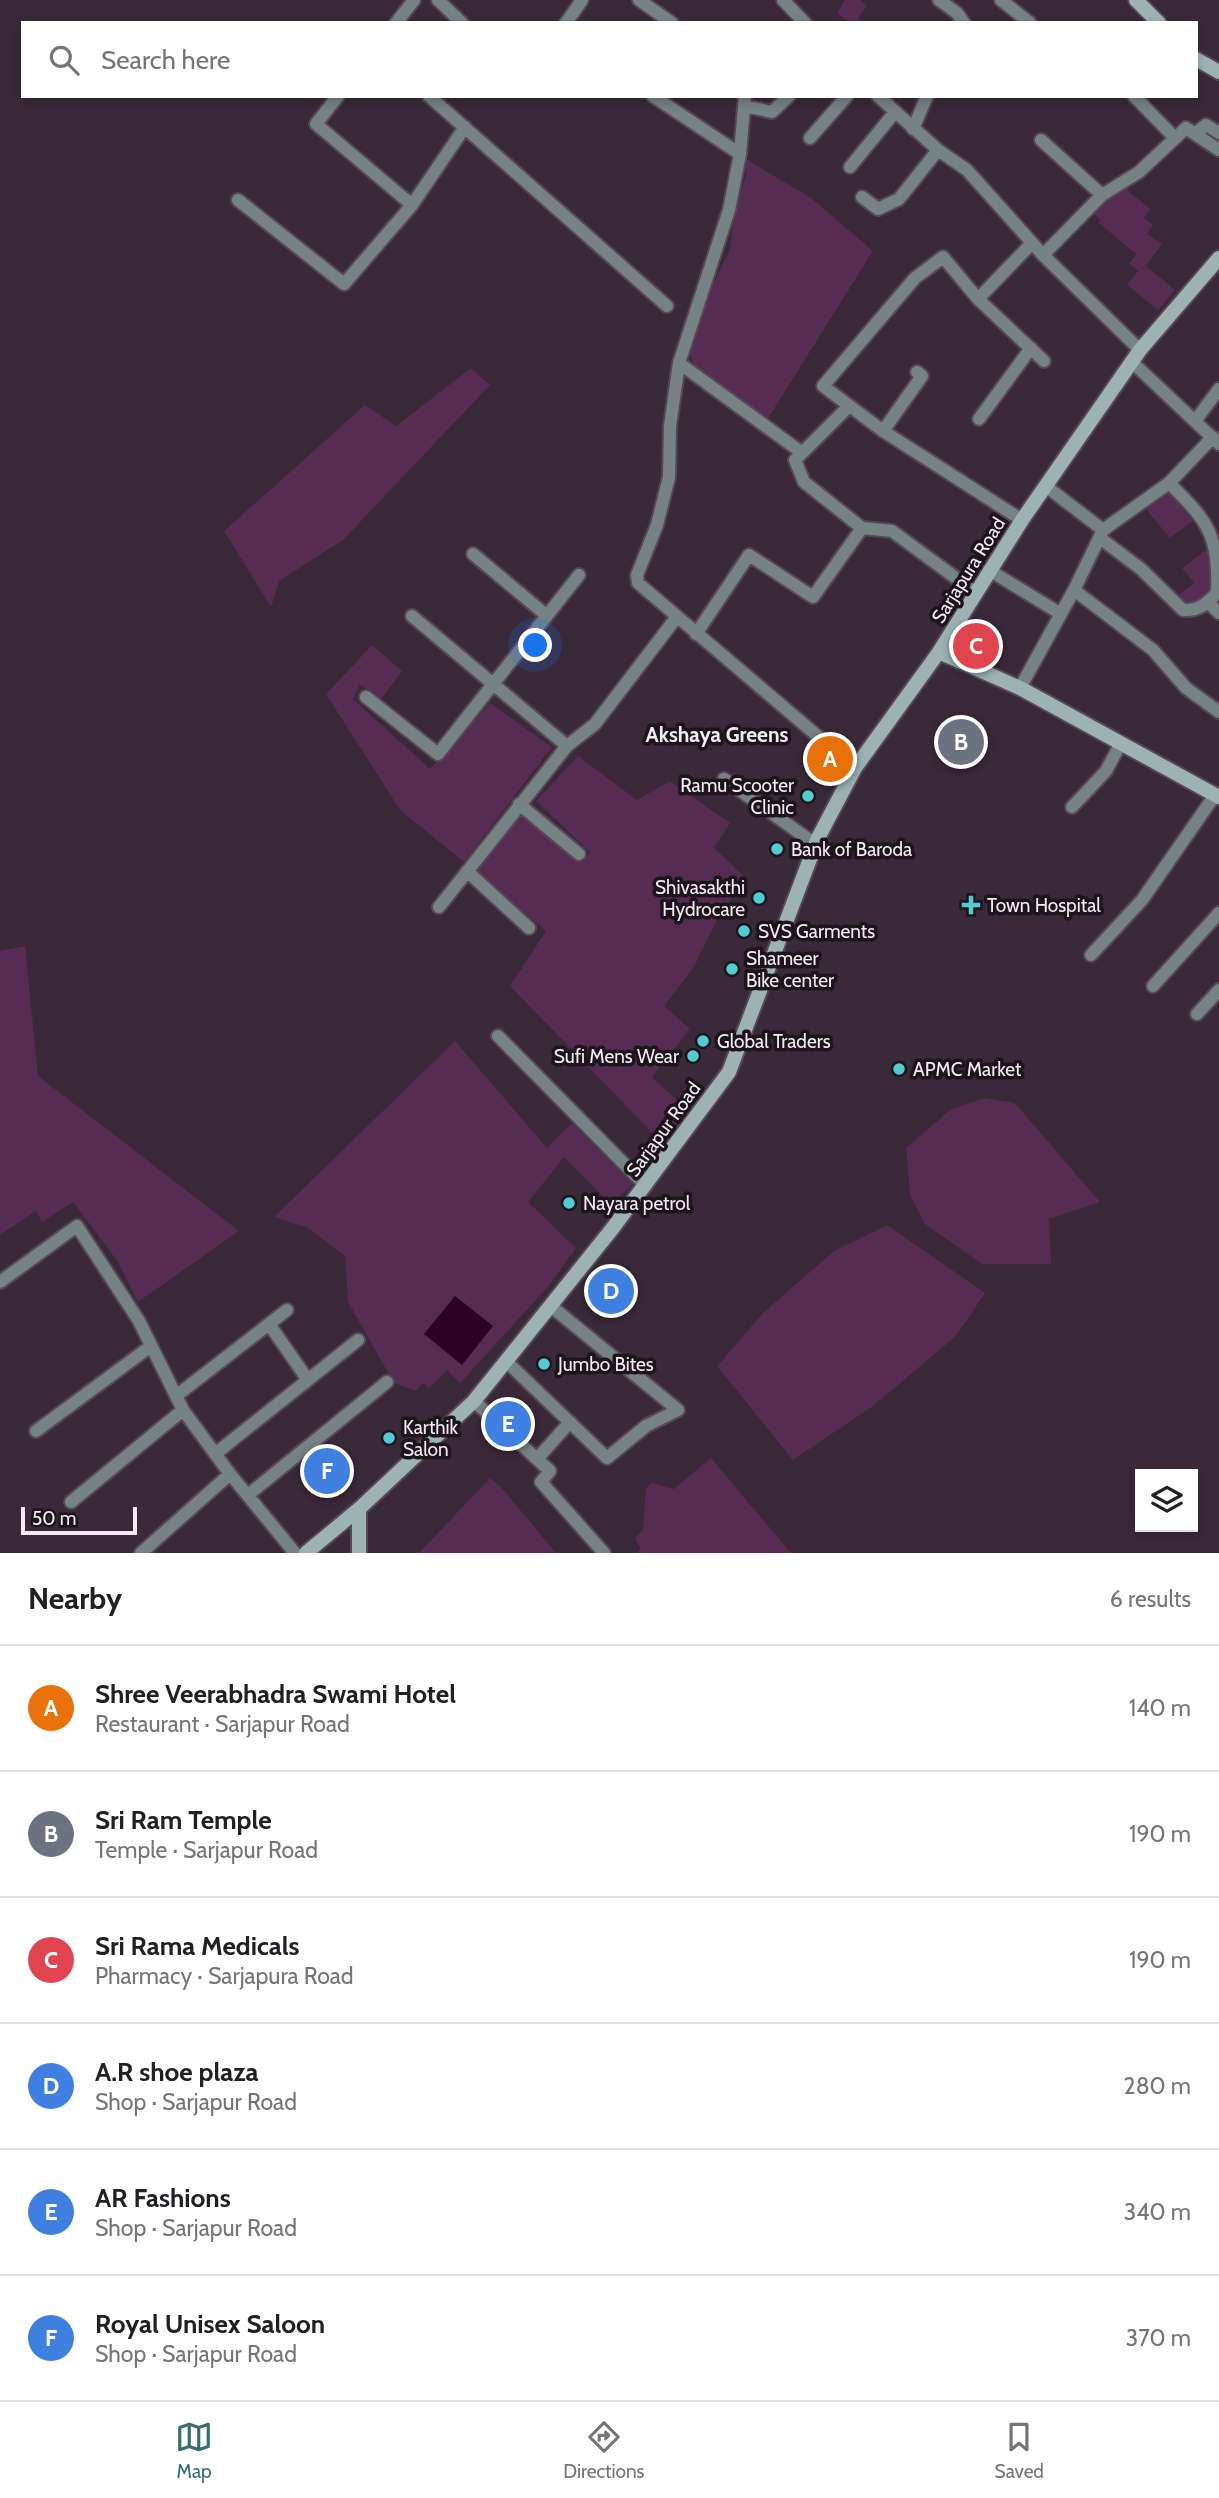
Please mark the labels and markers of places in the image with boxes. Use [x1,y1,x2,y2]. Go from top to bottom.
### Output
pin: C [953,620,999,672]
pin: B [938,716,984,768]
pin: A [807,733,853,785]
place label: Ramu Scooter Clinic [680,774,794,819]
marker: Ramu Scooter Clinic [800,788,816,804]
place label: Bank of Baroda [791,838,912,861]
marker: Bank of Baroda [769,841,785,857]
place label: Shivasakthi Hydrocare [655,876,745,921]
marker: Shivasakthi Hydrocare [751,890,767,906]
place label: Town Hospital [987,894,1101,917]
marker: Town Hospital [961,895,981,915]
place label: SVS Garments [758,920,875,943]
marker: SVS Garments [736,923,752,939]
place label: Shameer Bike center [746,947,834,992]
marker: Shameer Bike center [724,961,740,977]
place label: Global Traders [717,1030,831,1053]
marker: Global Traders [695,1033,711,1049]
place label: Sufi Mens Wear [554,1045,679,1068]
marker: Sufi Mens Wear [685,1048,701,1064]
place label: APMC Market [913,1058,1022,1081]
marker: APMC Market [891,1061,907,1077]
place label: Nayara petrol [583,1192,691,1215]
marker: Nayara petrol [561,1195,577,1211]
pin: D [588,1265,634,1317]
place label: Jumbo Bites [557,1353,654,1376]
marker: Jumbo Bites [536,1356,552,1372]
pin: E [485,1398,531,1450]
place label: Karthik Salon [403,1416,459,1461]
marker: Karthik Salon [381,1430,397,1446]
pin: F [304,1445,350,1497]

